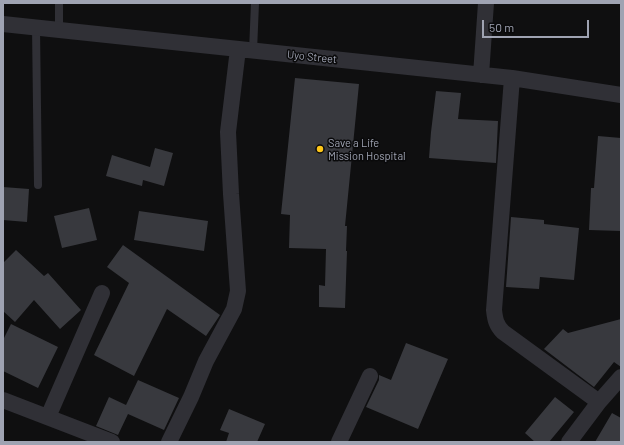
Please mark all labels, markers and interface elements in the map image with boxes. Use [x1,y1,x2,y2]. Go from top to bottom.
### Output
scale bar [484,12,591,38]
text: 50 m [489,20,514,34]
street label: Uyo Street [286,48,338,66]
place label: Save a Life Mission Hospital [328,136,406,162]
marker: Save a Life Mission Hospital [315,144,325,154]

